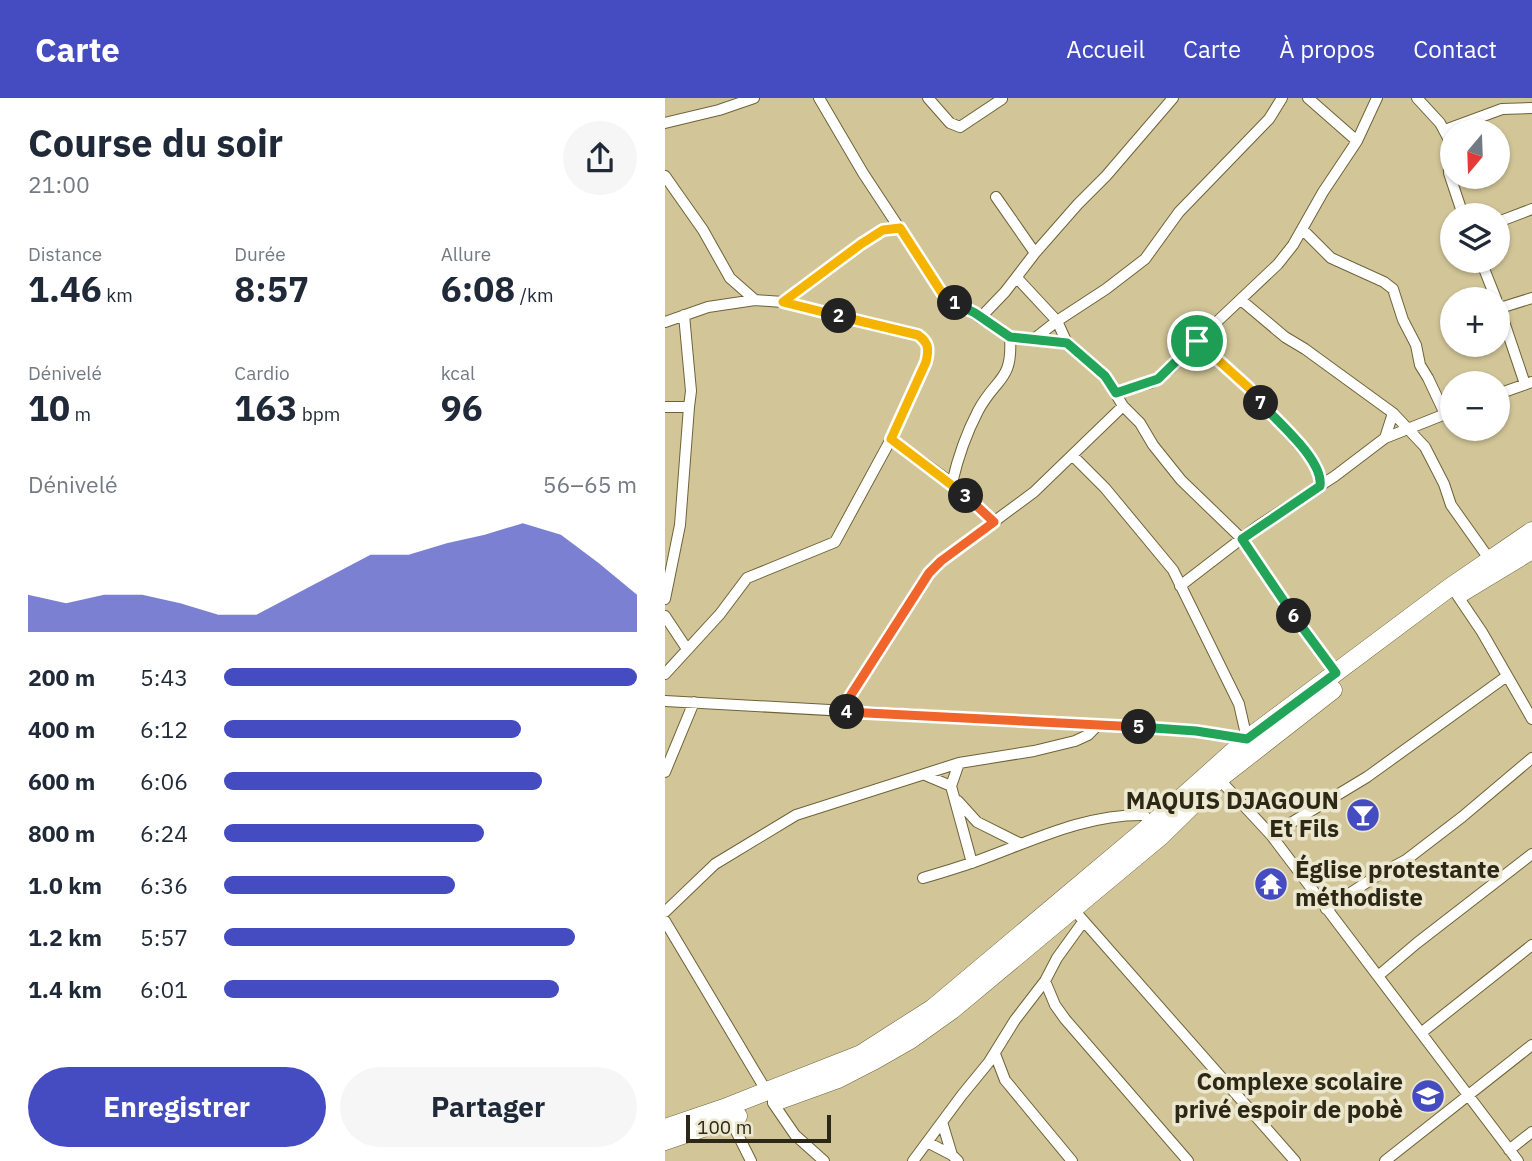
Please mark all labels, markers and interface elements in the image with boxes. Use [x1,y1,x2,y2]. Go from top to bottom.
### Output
text: Carte [35,28,120,71]
text: Accueil [1066,33,1145,65]
text: Carte [1183,33,1241,65]
text: À propos [1279,33,1375,65]
text: Contact [1413,33,1497,65]
text: Course du soir [28,118,283,167]
north arrow [1440,119,1510,189]
map controls [1440,119,1510,441]
button: share [563,121,637,195]
text: 21:00 [28,169,90,199]
button: layers [1440,203,1510,273]
text: Distance [28,242,102,266]
text: Durée [234,242,286,266]
text: Allure [441,242,491,266]
text: 1.46 [28,266,102,312]
text: 8:57 [234,266,309,312]
text: 6:08 [441,266,515,312]
text: km [102,283,133,307]
text: /km [515,283,554,307]
pin: 1 [937,286,973,320]
button: + [1440,287,1510,357]
text: 1 [949,290,960,314]
pin: 2 [821,298,857,333]
text: 2 [833,303,844,327]
pin [1167,311,1227,371]
icon: arrive [1178,322,1216,360]
text: Dénivelé [28,361,102,385]
text: Cardio [234,361,290,385]
text: kcal [441,361,475,385]
button: − [1440,371,1510,441]
text: 10 [28,385,70,431]
text: 163 [234,385,297,431]
text: 96 [441,385,483,431]
pin: 7 [1243,386,1279,420]
text: 7 [1255,390,1266,414]
text: m [70,402,91,426]
text: bpm [297,402,340,426]
text: Dénivelé [28,469,118,499]
text: 56–65 m [543,469,637,499]
pin: 3 [949,478,983,514]
text: 3 [960,483,971,507]
pin: 6 [1277,598,1311,634]
text: 6 [1288,603,1299,627]
text: 200 m [28,662,95,692]
text: 5:43 [140,662,188,692]
pin: 4 [829,694,865,730]
text: 4 [841,699,852,723]
pin: 5 [1121,710,1156,744]
text: 400 m [28,714,95,744]
text: 6:12 [140,714,188,744]
text: 5 [1133,714,1144,738]
text: 600 m [28,766,95,796]
text: 6:06 [140,766,188,796]
place label: MAQUIS DJAGOUN Et Fils [1126,784,1339,844]
bar icon: MAQUIS DJAGOUN Et Fils [1344,796,1382,834]
text: 800 m [28,818,95,848]
text: 6:24 [140,818,188,848]
place label: Église protestante méthodiste [1295,853,1500,913]
temple icon: Église protestante méthodiste [1252,865,1290,903]
text: 1.0 km [28,870,102,900]
text: 6:36 [140,870,188,900]
text: 1.2 km [28,922,102,952]
text: 5:57 [140,922,188,952]
text: 1.4 km [28,974,102,1004]
text: 6:01 [140,974,188,1004]
place label: Complexe scolaire privé espoir de pobè [1174,1065,1403,1125]
button: Enregistrer [28,1067,326,1147]
button: Partager [340,1067,637,1147]
school or university icon: Complexe scolaire privé espoir de pobè [1409,1077,1447,1115]
scale bar [686,1112,831,1144]
text: 100 m [697,1115,752,1139]

